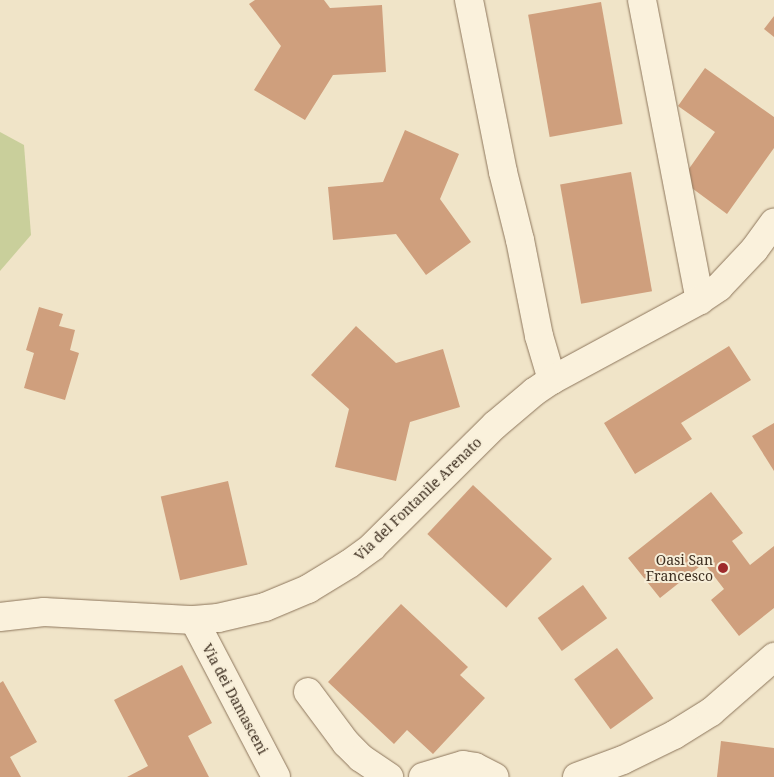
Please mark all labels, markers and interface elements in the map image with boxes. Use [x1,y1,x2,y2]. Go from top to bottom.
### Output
street label: Via del Fontanile Arenato [351,434,485,564]
place label: Oasi San Francesco [646,552,713,584]
marker: Oasi San Francesco [717,562,729,574]
street label: Via dei Damasceni [199,641,271,757]

